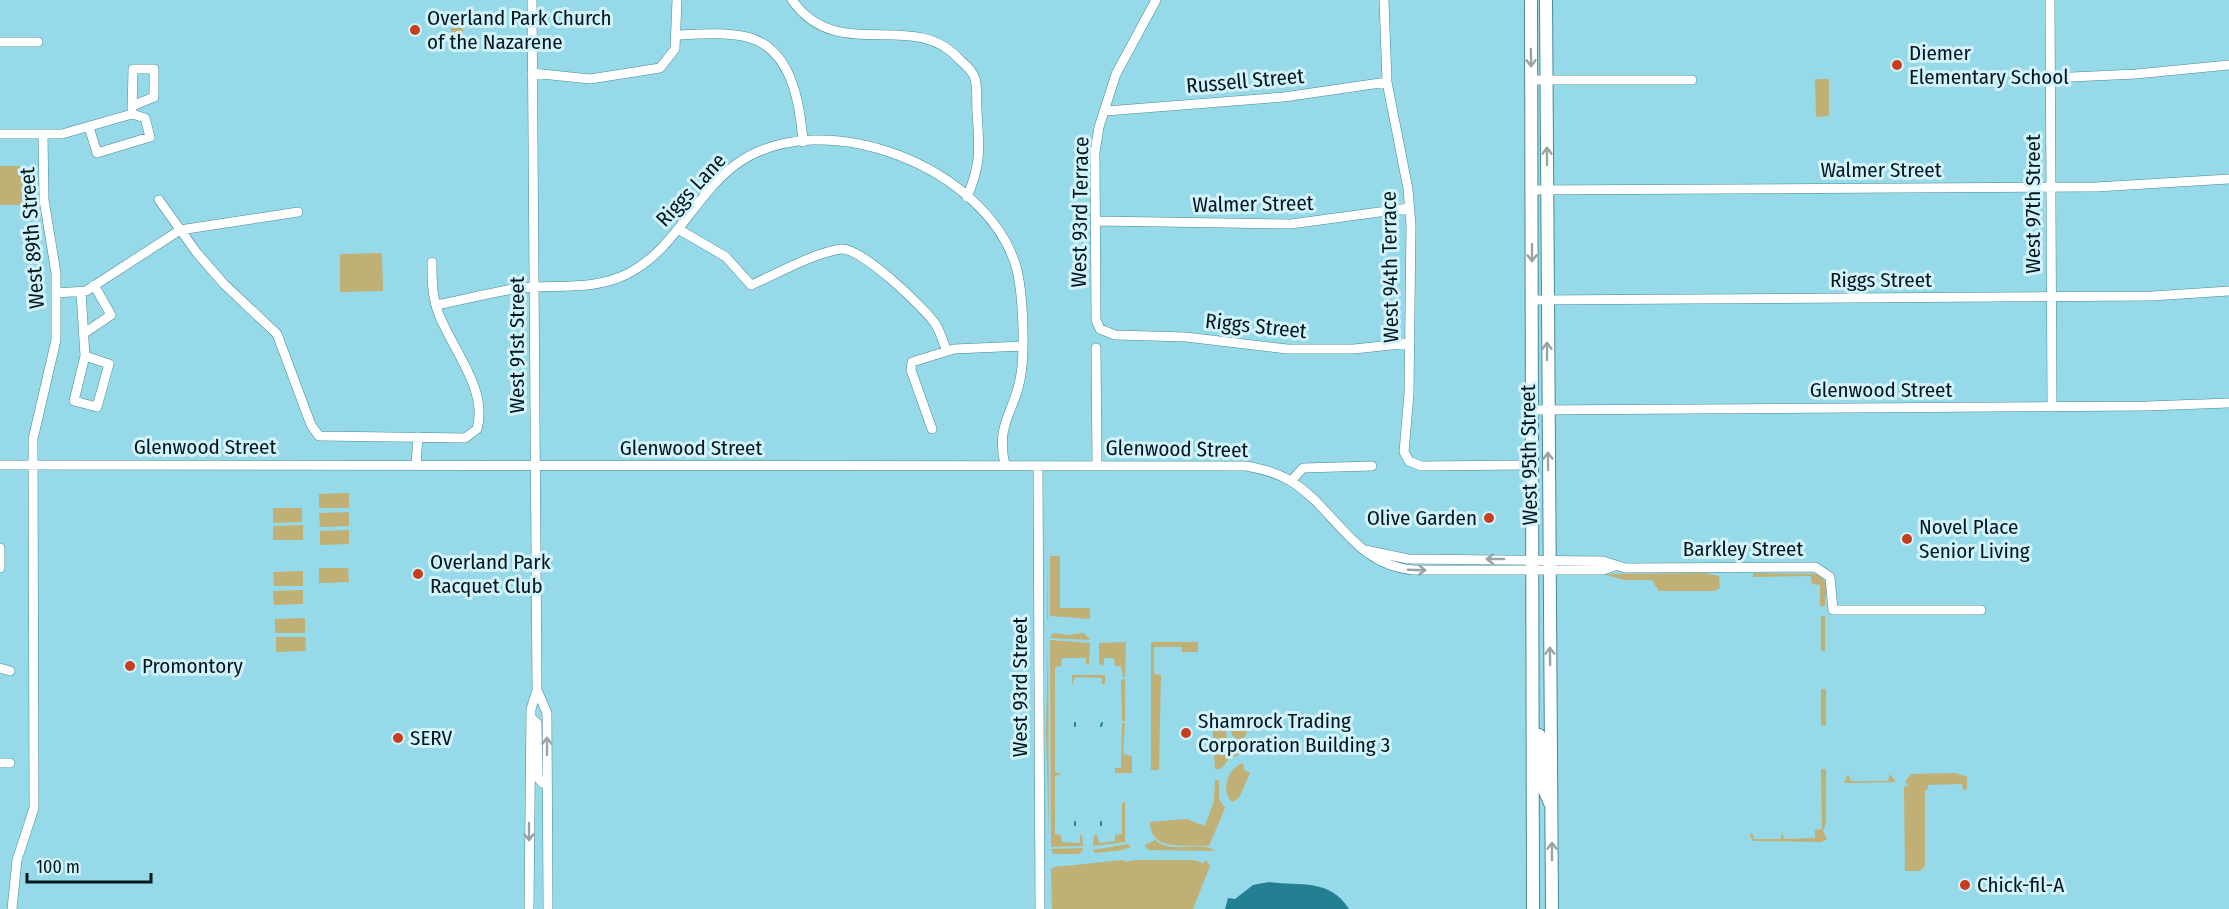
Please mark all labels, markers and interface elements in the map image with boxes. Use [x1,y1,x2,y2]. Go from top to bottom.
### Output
place label: Overland Park Church of the Nazarene [427,5,612,55]
marker: Overland Park Church of the Nazarene [408,23,422,37]
place label: Diemer Elementary School [1909,40,2069,90]
one-way arrow [1526,48,1537,68]
marker: Diemer Elementary School [1890,58,1904,72]
street label: Russell Street [1185,63,1305,99]
street label: West 97th Street [2020,134,2046,274]
street label: West 93rd Terrace [1066,136,1094,288]
one-way arrow [1541,147,1553,167]
street label: Riggs Lane [650,148,732,232]
street label: Walmer Street [1820,157,1942,183]
street label: West 89th Street [14,166,50,310]
street label: Walmer Street [1192,190,1314,218]
street label: West 94th Terrace [1376,191,1404,343]
one-way arrow [1526,243,1538,263]
street label: Riggs Street [1830,267,1932,293]
street label: West 91st Street [504,276,530,414]
street label: Riggs Street [1204,308,1308,344]
one-way arrow [1542,342,1553,362]
street label: Glenwood Street [1810,377,1952,403]
street label: West 95th Street [1515,384,1543,526]
street label: Glenwood Street [134,434,276,460]
street label: Glenwood Street [620,435,762,461]
street label: Glenwood Street [1105,435,1249,463]
one-way arrow [1542,451,1554,471]
place label: Olive Garden [1367,505,1477,531]
marker: Olive Garden [1482,511,1496,525]
place label: Novel Place Senior Living [1919,514,2030,564]
marker: Novel Place Senior Living [1900,532,1914,546]
street label: Barkley Street [1683,536,1803,562]
place label: Overland Park Racquet Club [430,549,551,599]
one-way arrow [1485,553,1505,565]
one-way arrow [1407,564,1427,575]
marker: Overland Park Racquet Club [411,567,425,581]
street label: West 93rd Street [1007,617,1033,757]
one-way arrow [1544,646,1556,666]
place label: Promontory [142,653,244,679]
marker: Promontory [123,659,137,673]
place label: Shamrock Trading Corporation Building 3 [1198,708,1390,758]
place label: SERV [410,725,453,751]
marker: Shamrock Trading Corporation Building 3 [1179,726,1193,740]
marker: SERV [391,731,405,745]
one-way arrow [541,736,553,756]
one-way arrow [523,821,535,841]
one-way arrow [1546,841,1558,861]
scale bar [27,846,152,884]
text: 100 m [36,856,80,878]
place label: Chick-fil-A [1977,872,2064,898]
marker: Chick-fil-A [1958,878,1972,892]

